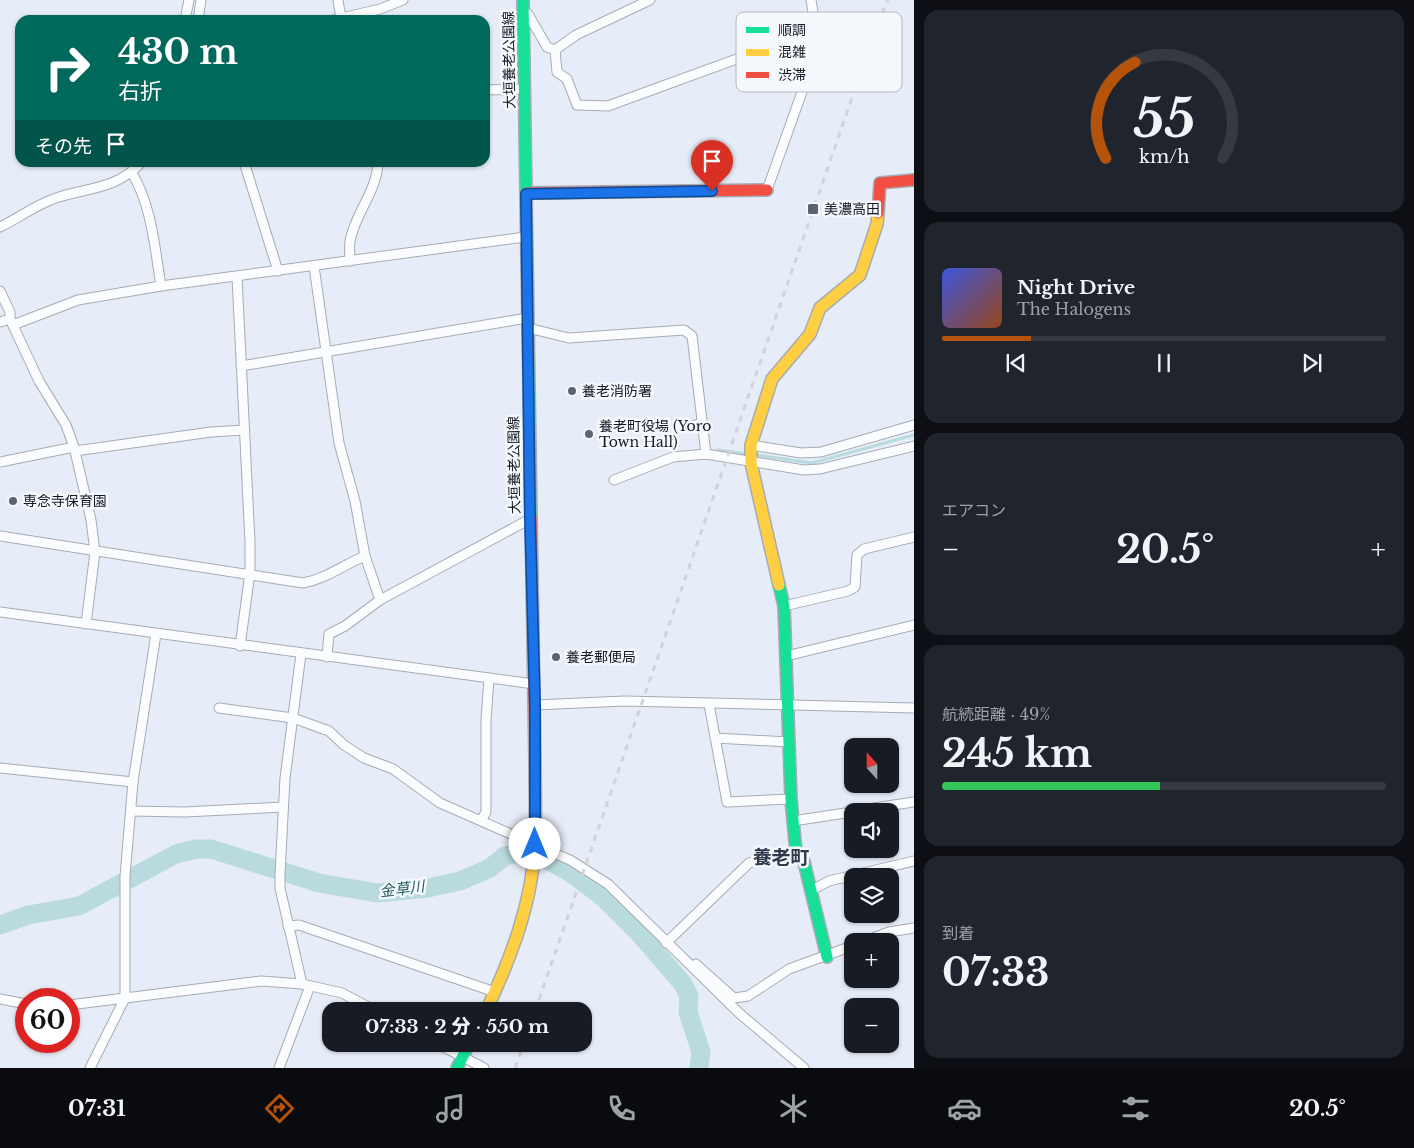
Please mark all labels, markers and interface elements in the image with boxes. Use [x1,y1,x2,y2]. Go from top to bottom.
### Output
street label: 大垣養老公園線 [499,11,519,109]
legend [736,12,902,92]
text: 順調 [778,21,806,39]
text: 430 m [118,30,238,73]
icon: right [35,35,100,100]
text: 混雑 [778,43,806,61]
text: 渋滞 [778,66,806,84]
text: 右折 [118,78,162,105]
text: 55 [1133,87,1195,151]
icon: arrive [102,130,130,158]
text: その先 [35,135,92,158]
pin [691,140,733,191]
text: km/h [1139,146,1189,168]
icon: arrive [698,147,726,175]
place label: 美濃高田 [824,200,880,218]
marker: 美濃高田 [806,202,820,216]
text: Night Drive [1017,276,1135,299]
text: The Halogens [1017,299,1131,319]
icon: previous [1002,349,1030,377]
icon: pause [1150,349,1178,377]
icon: next [1298,349,1326,377]
place label: 養老消防署 [582,382,652,400]
marker: 養老消防署 [566,385,578,397]
street label: 大垣養老公園線 [504,416,524,514]
place label: 養老町役場 (Yoro Town Hall) [599,417,711,451]
marker: 養老町役場 (Yoro Town Hall) [583,428,595,440]
place label: 専念寺保育園 [23,492,107,510]
marker: 専念寺保育園 [7,495,19,507]
text: エアコン [942,500,1006,520]
text: 20.5° [1116,526,1214,573]
text: − [942,532,960,567]
text: + [1371,532,1386,567]
place label: 養老郵便局 [566,648,636,666]
marker: 養老郵便局 [550,651,562,663]
text: 航続距離 · 49% [942,704,1050,724]
text: 245 km [942,730,1092,777]
north arrow [844,738,899,792]
map controls [844,738,899,1053]
button: sound [844,803,899,858]
position arrow [508,817,560,869]
district label: 養老町 [752,846,810,869]
button: layers [844,868,899,923]
water label: 金草川 [378,876,427,901]
text: 到着 [942,923,974,943]
button: + [844,933,899,988]
text: 07:33 [942,949,1050,996]
speed limit sign: 60 [15,988,80,1053]
button: − [844,998,899,1053]
text: 07:33 · 2 分 · 550 m [365,1015,549,1038]
icon: directions [262,1091,297,1126]
icon: music [433,1091,468,1126]
icon: phone [604,1091,639,1126]
icon: climate [776,1091,811,1126]
icon: car [947,1091,982,1126]
icon: filters [1118,1091,1153,1126]
text: 07:31 [68,1095,126,1122]
text: 20.5° [1289,1095,1346,1122]

